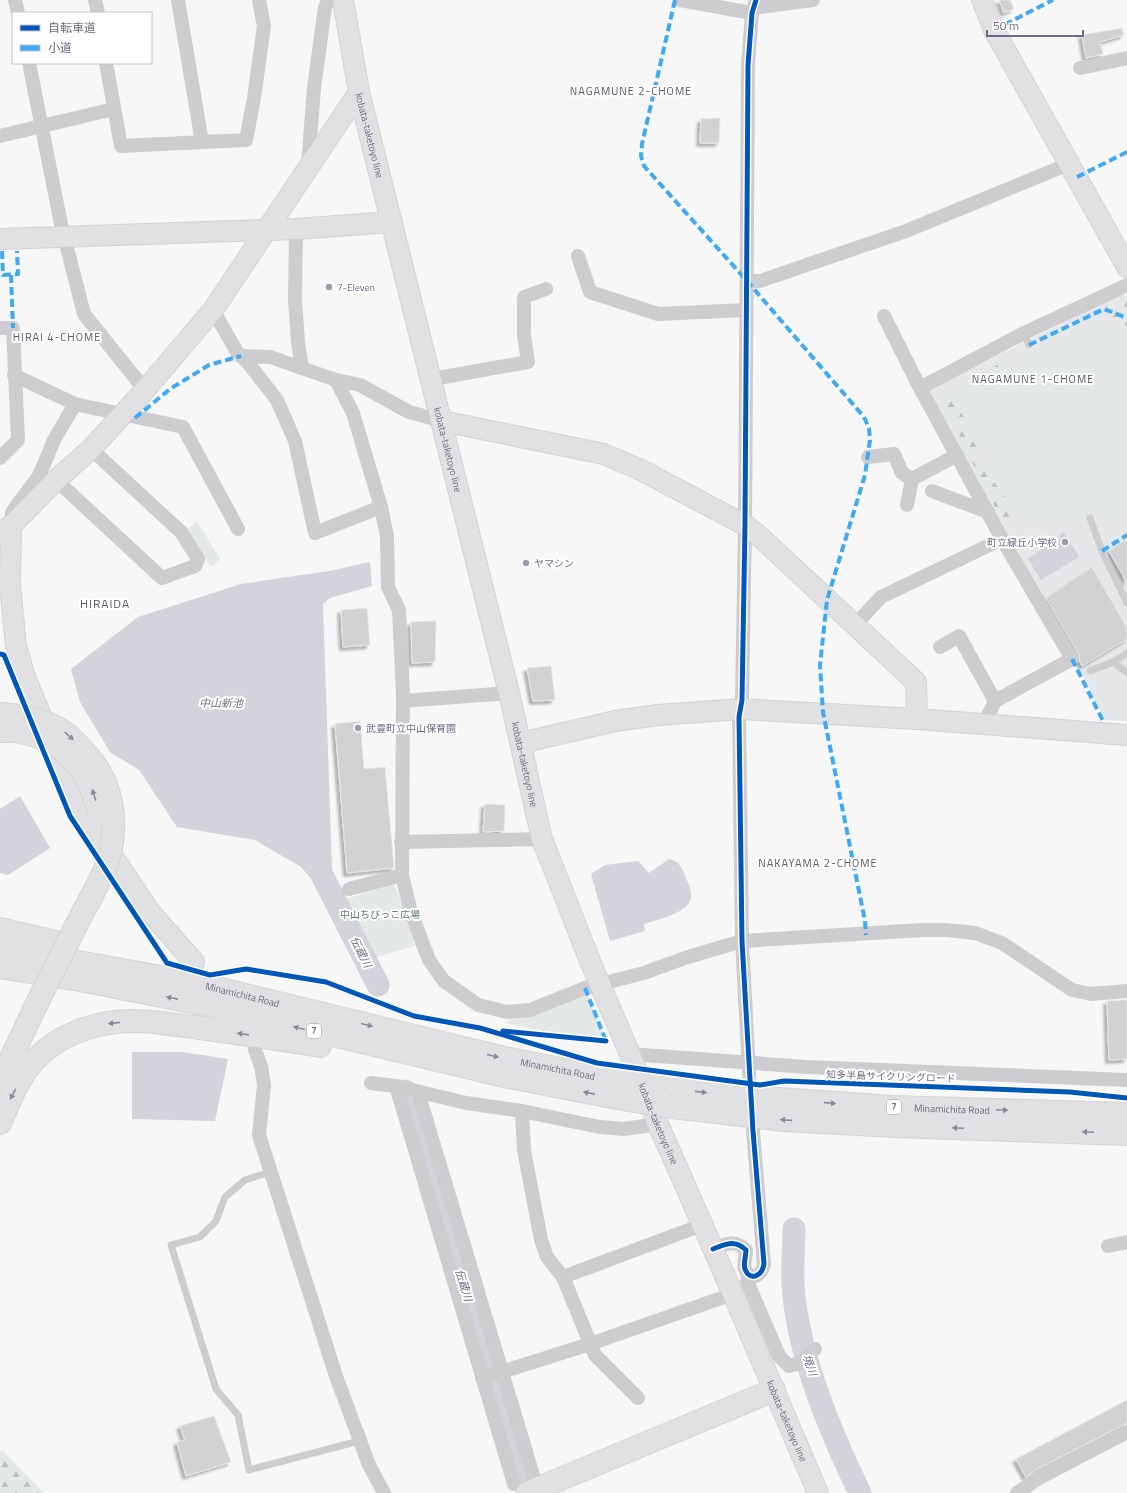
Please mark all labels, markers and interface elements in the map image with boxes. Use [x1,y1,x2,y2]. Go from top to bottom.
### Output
legend [12,12,152,64]
scale bar [987,12,1083,38]
text: 50 m [993,16,1019,35]
text: 自転車道 [48,18,96,37]
text: 小道 [48,38,72,57]
district label: NAGAMUNE 2-CHOME [570,83,692,99]
street label: kobata-taketoyo line [351,91,387,179]
place label: 7-Eleven [337,280,375,295]
marker: 7-Eleven [324,282,334,292]
district label: HIRAI 4-CHOME [13,329,101,345]
district label: NAGAMUNE 1-CHOME [972,371,1094,387]
street label: kobata-taketoyo line [430,406,466,494]
place label: 町立緑丘小学校 [987,535,1057,550]
marker: 町立緑丘小学校 [1060,537,1070,547]
place label: ヤマシン [534,556,574,571]
marker: ヤマシン [521,558,531,568]
district label: HIRAIDA [80,594,130,613]
water label: 中山新池 [199,695,244,711]
street label: kobata-taketoyo line [508,720,542,809]
place label: 武豊町立中山保育園 [366,721,456,736]
marker: 武豊町立中山保育園 [353,723,363,733]
one-way arrow [64,731,74,740]
one-way arrow [91,789,97,801]
district label: NAKAYAMA 2-CHOME [758,855,878,871]
park label: 中山ちびっこ広場 [340,907,420,922]
water label: 伝蔵川 [346,934,376,971]
street label: Minamichita Road [204,979,281,1011]
one-way arrow [166,995,178,1001]
one-way arrow [108,1019,120,1026]
one-way arrow [361,1022,373,1028]
one-way arrow [292,1024,305,1030]
road number: 7 [307,1024,321,1038]
one-way arrow [237,1031,249,1037]
one-way arrow [487,1053,499,1059]
street label: Minamichita Road [519,1054,596,1084]
street label: 知多半島サイクリングロード [826,1067,956,1086]
street label: kobata-taketoyo line [634,1081,682,1167]
one-way arrow [10,1088,16,1100]
one-way arrow [583,1089,595,1095]
one-way arrow [695,1089,707,1095]
one-way arrow [824,1099,836,1106]
road number: 7 [887,1100,901,1114]
street label: Minamichita Road [914,1101,990,1118]
one-way arrow [996,1107,1008,1114]
one-way arrow [780,1116,792,1123]
one-way arrow [951,1125,964,1131]
one-way arrow [1082,1129,1094,1136]
water label: 伝蔵川 [452,1267,477,1304]
water label: 境川 [799,1352,821,1379]
street label: kobata-taketoyo line [763,1378,811,1464]

